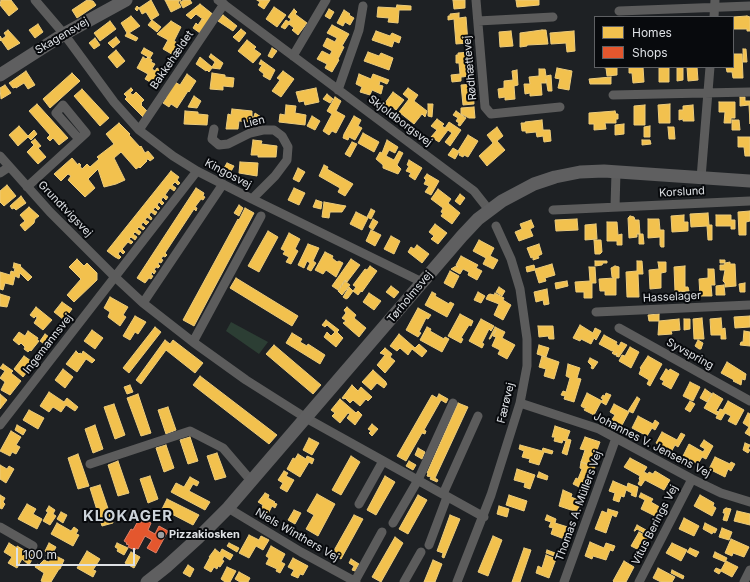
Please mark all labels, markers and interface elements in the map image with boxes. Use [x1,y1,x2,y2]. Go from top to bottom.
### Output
street label: Skagensvej [33,15,91,57]
legend [594,16,734,68]
text: Homes [632,25,672,40]
street label: Bakkehældet [148,28,196,92]
street label: Rødhættevej [461,35,479,101]
text: Shops [632,45,668,60]
street label: Skjoldborgsvej [365,93,435,149]
street label: Lien [242,113,266,131]
street label: Kingosvej [202,156,254,192]
street label: Grundtvigsvej [35,178,95,240]
street label: Korslund [659,184,705,200]
street label: Tørholmsvej [385,268,435,326]
street label: Hasselager [642,289,702,305]
street label: Ingemannsvej [21,311,75,377]
street label: Syvspring [664,336,716,372]
street label: Færøvej [495,381,517,425]
street label: Johannes V. Jensens Vej [591,410,713,480]
street label: Thomas A. Müllers Vej [553,449,605,563]
street label: Vitus Berings Vej [629,483,681,567]
street label: Niels Winthers Vej [253,506,341,564]
district label: KLOKAGER [83,507,173,525]
place label: Pizzakiosken [169,528,240,542]
marker: Pizzakiosken [156,530,166,540]
scale bar [18,540,137,566]
text: 100 m [23,547,57,562]

